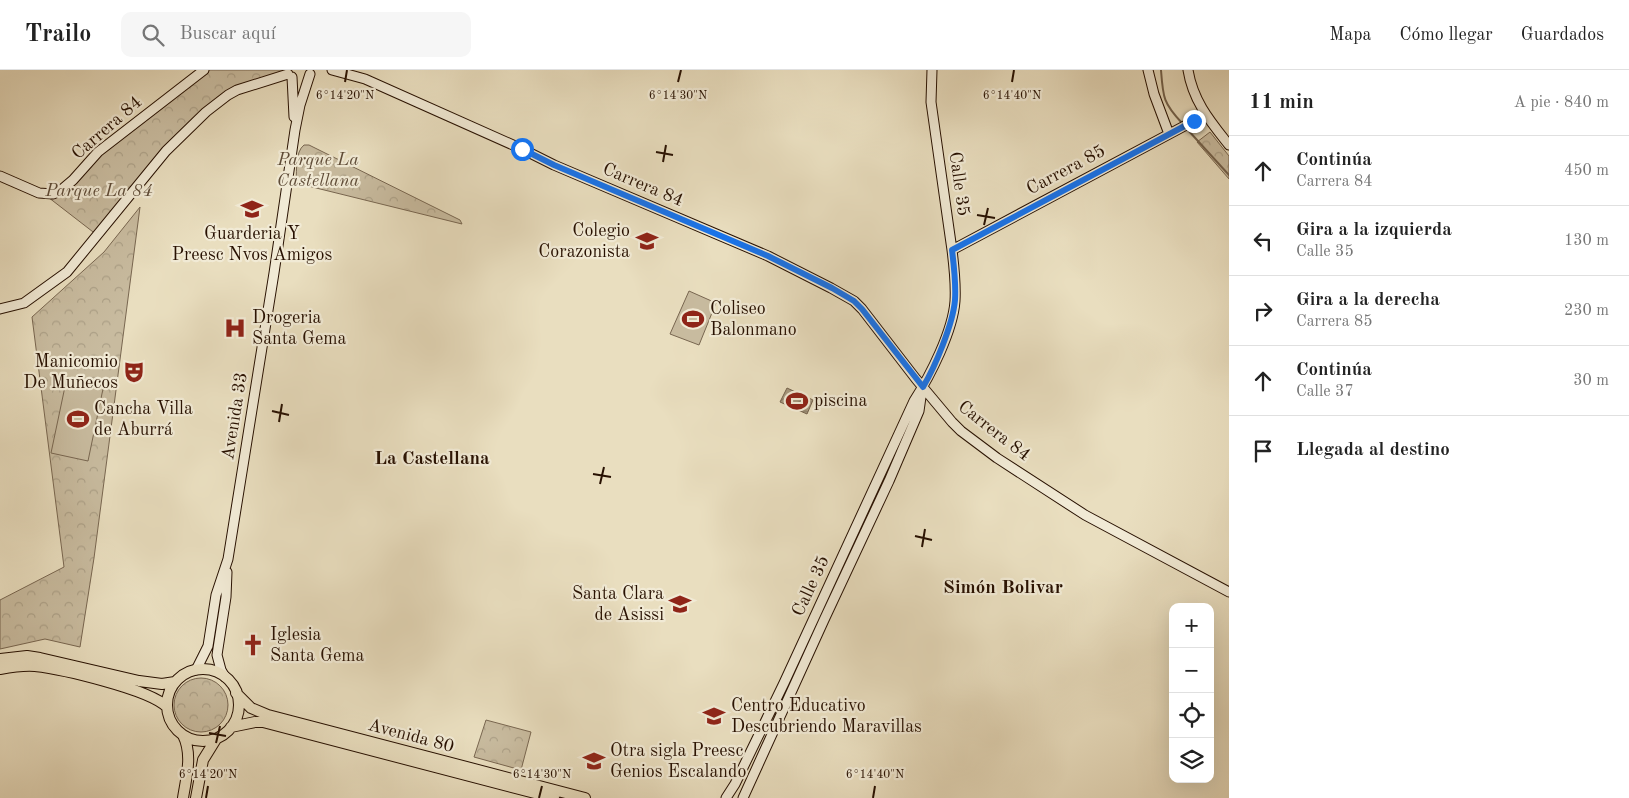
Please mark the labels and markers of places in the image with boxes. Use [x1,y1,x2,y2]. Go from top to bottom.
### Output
school or university icon: Guarderia Y Preesc Nvos Amigos [239,196,265,222]
place label: Colegio Corazonista [538,222,630,261]
place label: Guarderia Y Preesc Nvos Amigos [172,225,332,264]
school or university icon: Colegio Corazonista [634,228,660,254]
place label: Coliseo Balonmano [710,300,797,339]
sports icon: Coliseo Balonmano [680,306,706,332]
place label: Drogeria Santa Gema [252,309,347,348]
hospital icon: Drogeria Santa Gema [222,315,248,341]
place label: Manicomio De Muñecos [23,353,118,392]
theatre icon: Manicomio De Muñecos [121,359,147,385]
sports icon: piscina [784,388,810,414]
place label: piscina [814,392,867,410]
place label: Cancha Villa de Aburrá [94,400,193,439]
sports icon: Cancha Villa de Aburrá [65,406,91,432]
place label: Santa Clara de Asissi [572,585,664,624]
school or university icon: Santa Clara de Asissi [667,591,693,617]
place label: Iglesia Santa Gema [270,626,365,665]
church icon: Iglesia Santa Gema [240,632,266,658]
place label: Centro Educativo Descubriendo Maravillas [731,697,922,736]
school or university icon: Centro Educativo Descubriendo Maravillas [701,703,727,729]
place label: Otra sigla Preesc Genios Escalando [610,742,746,781]
school or university icon: Otra sigla Preesc Genios Escalando [581,748,607,774]

